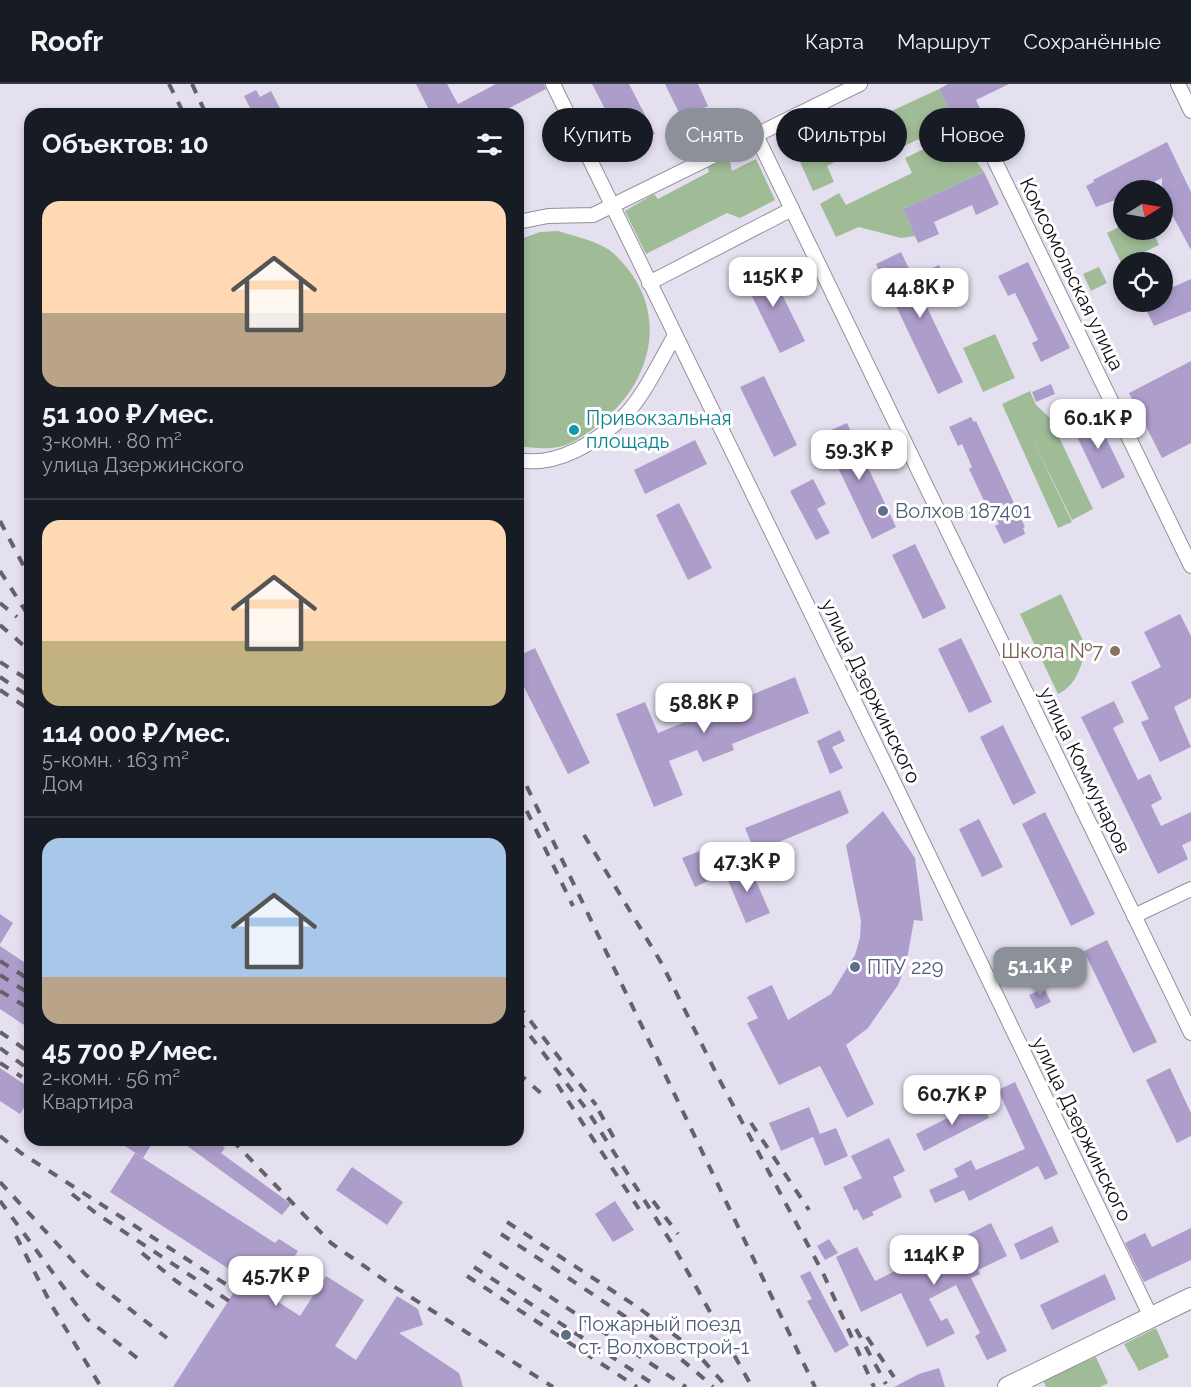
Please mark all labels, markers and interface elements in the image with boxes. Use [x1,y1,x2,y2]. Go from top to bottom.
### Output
text: Roofr [30,25,103,58]
text: Карта [805,29,864,54]
text: Маршрут [897,29,990,54]
text: Сохранённые [1023,29,1161,54]
chip: Купить [542,108,653,162]
chip: Снять [665,108,764,162]
chip: Фильтры [776,108,907,162]
chip: Новое [919,108,1025,162]
icon: filters [473,128,506,161]
text: Объектов: 10 [42,129,209,159]
street label: Комсомольская улица [1015,174,1129,374]
north arrow [1113,180,1173,240]
map controls [1113,180,1173,312]
icon: home [220,240,328,348]
button: locate [1113,252,1173,312]
pin: 115K ₽ [724,257,822,308]
text: 115K ₽ [743,264,803,288]
pin: 44.8K ₽ [865,268,975,319]
text: 44.8K ₽ [886,275,954,299]
text: 51 100 ₽/мес. [42,399,214,429]
pin: 60.1K ₽ [1043,399,1153,450]
place label: Привокзальная площадь [586,406,732,453]
text: 60.1K ₽ [1064,406,1132,430]
marker: Привокзальная площадь [567,423,581,437]
text: 3-комн. · 80 m² [42,429,182,453]
pin: 59.3K ₽ [804,430,914,481]
text: 59.3K ₽ [825,437,893,461]
text: улица Дзержинского [42,453,244,477]
place label: Волхов 187401 [895,499,1032,523]
marker: Волхов 187401 [876,504,890,518]
icon: home [220,559,328,667]
street label: улица Дзержинского [816,595,926,787]
place label: Школа №7 [1001,639,1103,663]
marker: Школа №7 [1108,644,1122,658]
pin: 58.8K ₽ [649,683,759,734]
street label: улица Коммунаров [1034,683,1136,857]
text: 58.8K ₽ [669,690,739,714]
text: 114 000 ₽/мес. [42,718,230,748]
text: 5-комн. · 163 m² [42,748,189,772]
text: Дом [42,772,83,796]
pin: 47.3K ₽ [692,842,802,893]
text: 47.3K ₽ [714,849,780,873]
icon: home [220,877,328,985]
pin: 51.1K ₽ [985,947,1095,998]
text: 51.1K ₽ [1008,954,1072,978]
place label: ПТУ 229 [867,955,943,979]
marker: ПТУ 229 [848,960,862,974]
street label: улица Дзержинского [1027,1033,1137,1225]
text: 45 700 ₽/мес. [42,1036,218,1066]
text: 2-комн. · 56 m² [42,1066,180,1090]
pin: 60.7K ₽ [897,1075,1007,1126]
text: 60.7K ₽ [917,1082,987,1106]
text: Квартира [42,1090,133,1114]
pin: 114K ₽ [885,1235,983,1286]
text: 114K ₽ [904,1242,964,1266]
pin: 45.7K ₽ [221,1256,331,1307]
text: 45.7K ₽ [242,1263,310,1287]
place label: Пожарный поезд ст. Волховстрой-1 [578,1312,750,1359]
marker: Пожарный поезд ст. Волховстрой-1 [559,1328,573,1342]

